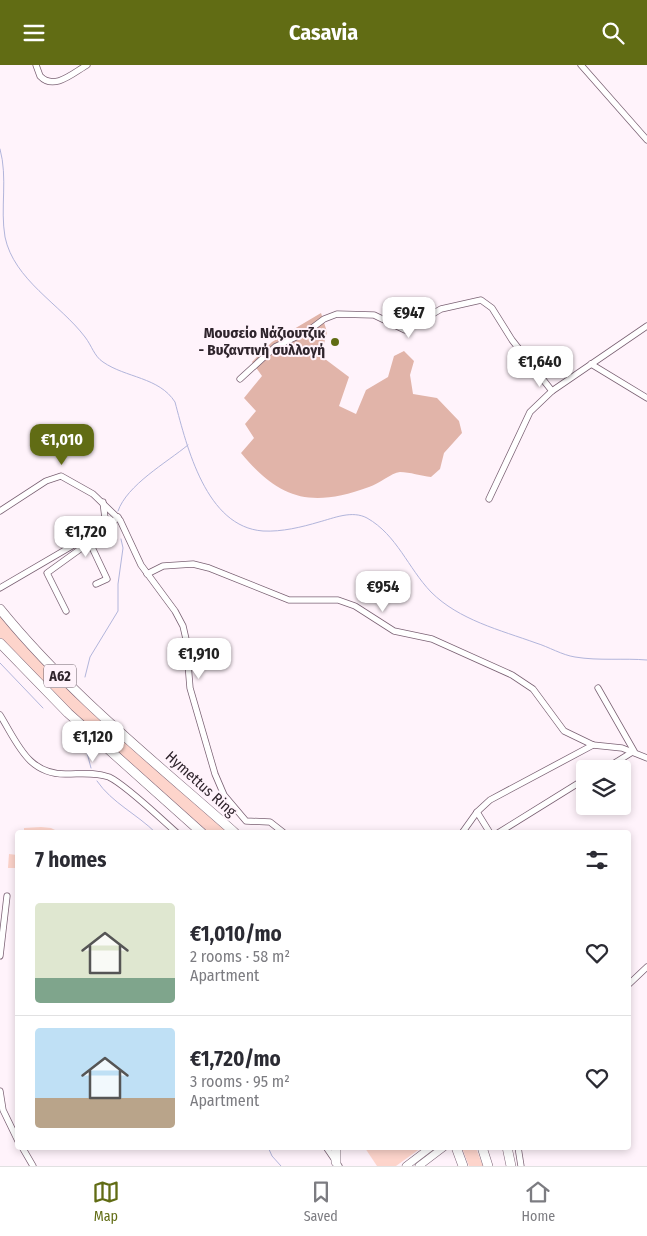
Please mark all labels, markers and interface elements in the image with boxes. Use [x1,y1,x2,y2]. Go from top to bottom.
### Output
icon: menu [20,19,48,47]
text: Casavia [289,19,358,46]
icon: search [599,19,627,47]
pin: €947 [379,297,439,339]
text: €947 [393,303,425,322]
place label: Μουσείο Νάζιουτζικ - Βυζαντινή συλλογή [199,324,325,359]
marker: Μουσείο Νάζιουτζικ - Βυζαντινή συλλογή [329,336,341,348]
pin: €1,640 [499,345,581,388]
text: €1,640 [518,352,562,371]
pin: €1,010 [21,423,103,466]
text: €1,010 [41,430,83,449]
pin: €1,720 [45,515,127,558]
text: €1,720 [65,522,107,541]
pin: €954 [353,571,413,613]
text: €954 [367,577,399,596]
pin: €1,910 [158,637,240,680]
text: €1,910 [178,644,220,663]
road number: Α62 [44,665,76,687]
pin: €1,120 [52,721,134,763]
text: €1,120 [73,727,113,746]
street label: Hymettus Ring [162,747,240,821]
map controls [576,760,631,815]
button: layers [576,760,631,815]
icon: filters [583,846,611,874]
text: 7 homes [35,847,106,873]
text: €1,010/mo [190,921,282,947]
icon: home [75,923,135,983]
icon: heart [583,939,611,967]
text: 2 rooms · 58 m² [190,947,290,966]
text: Apartment [190,966,259,985]
text: €1,720/mo [190,1046,281,1072]
icon: home [75,1048,135,1108]
icon: heart [583,1064,611,1092]
text: 3 rooms · 95 m² [190,1072,290,1091]
text: Apartment [190,1091,259,1110]
tab: Map [92,1178,120,1225]
tab: Saved [304,1178,338,1225]
tab: Home [522,1178,555,1225]

